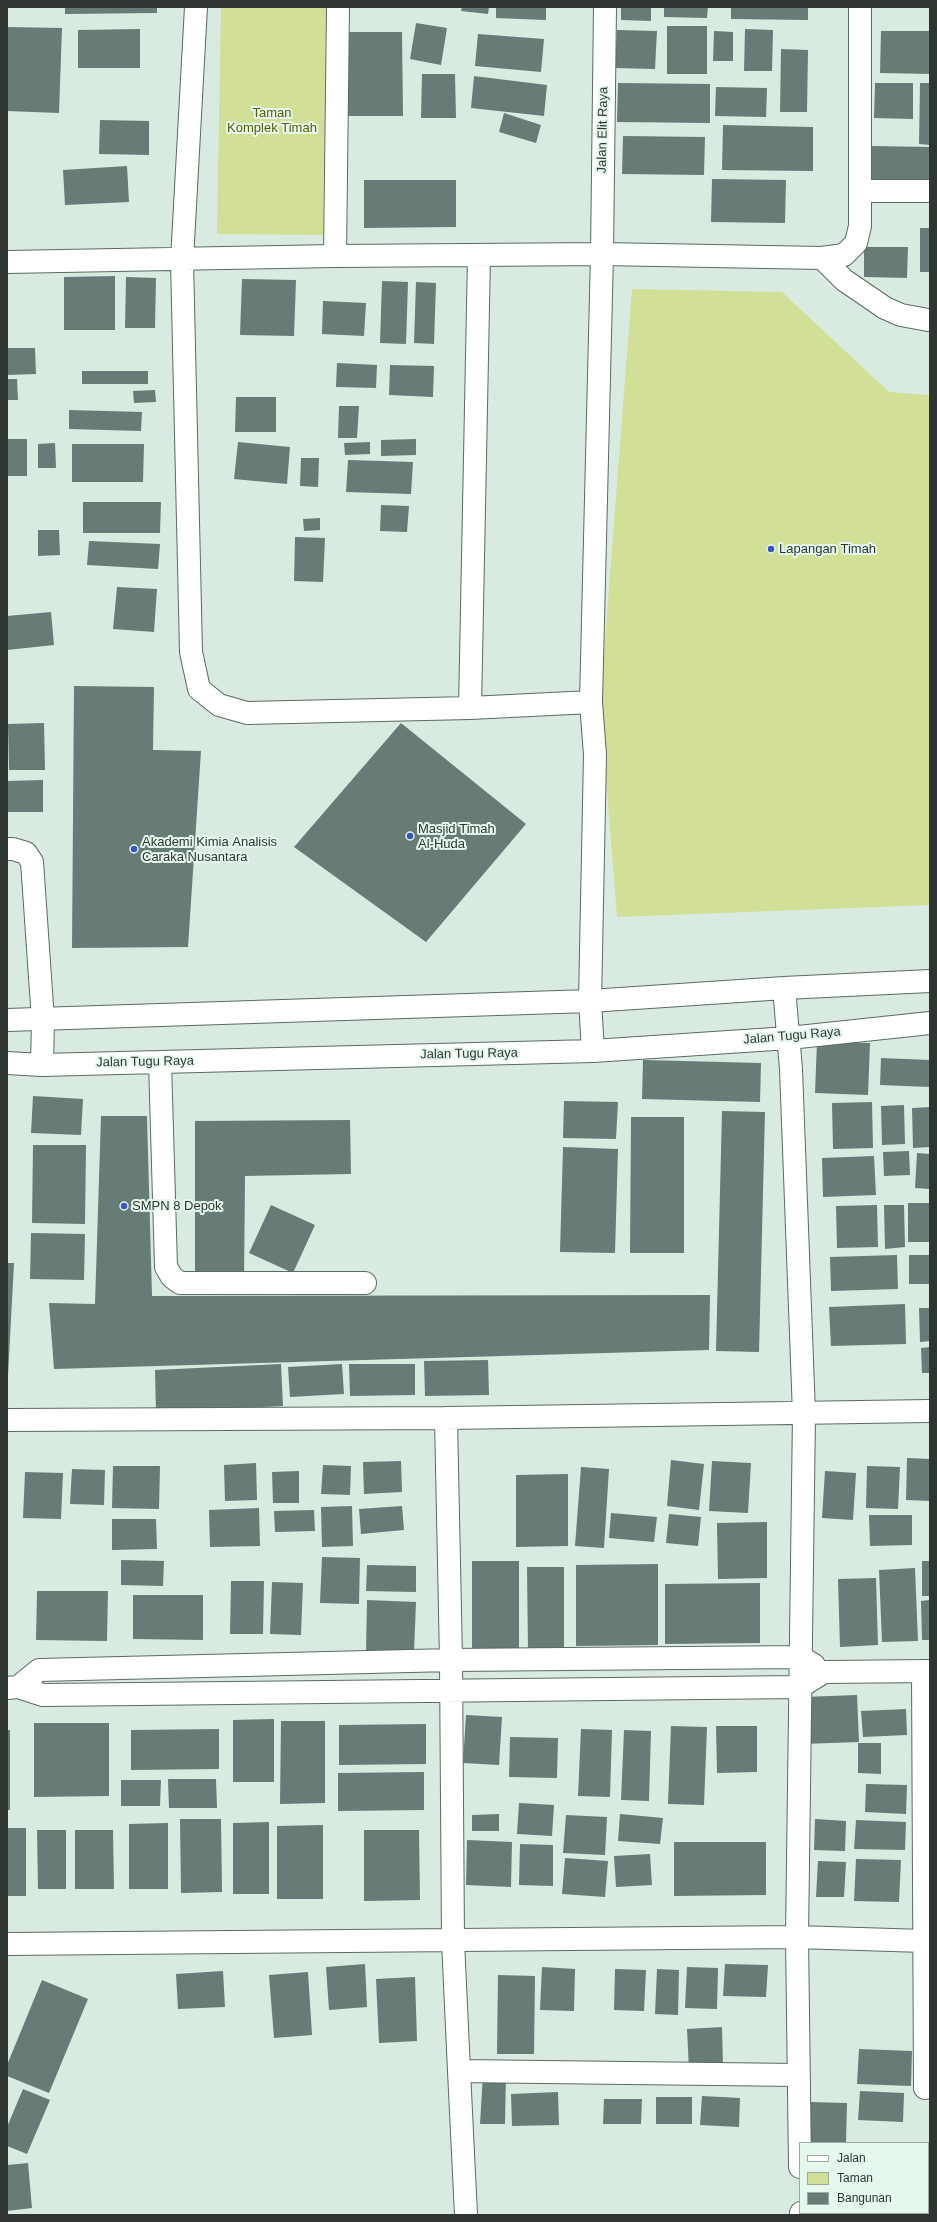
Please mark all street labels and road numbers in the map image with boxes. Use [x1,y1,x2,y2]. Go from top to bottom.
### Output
street label: Jalan Elit Raya [594,87,612,173]
street label: Jalan Tugu Raya [743,1024,841,1048]
street label: Jalan Tugu Raya [420,1045,518,1063]
street label: Jalan Tugu Raya [96,1053,194,1071]

